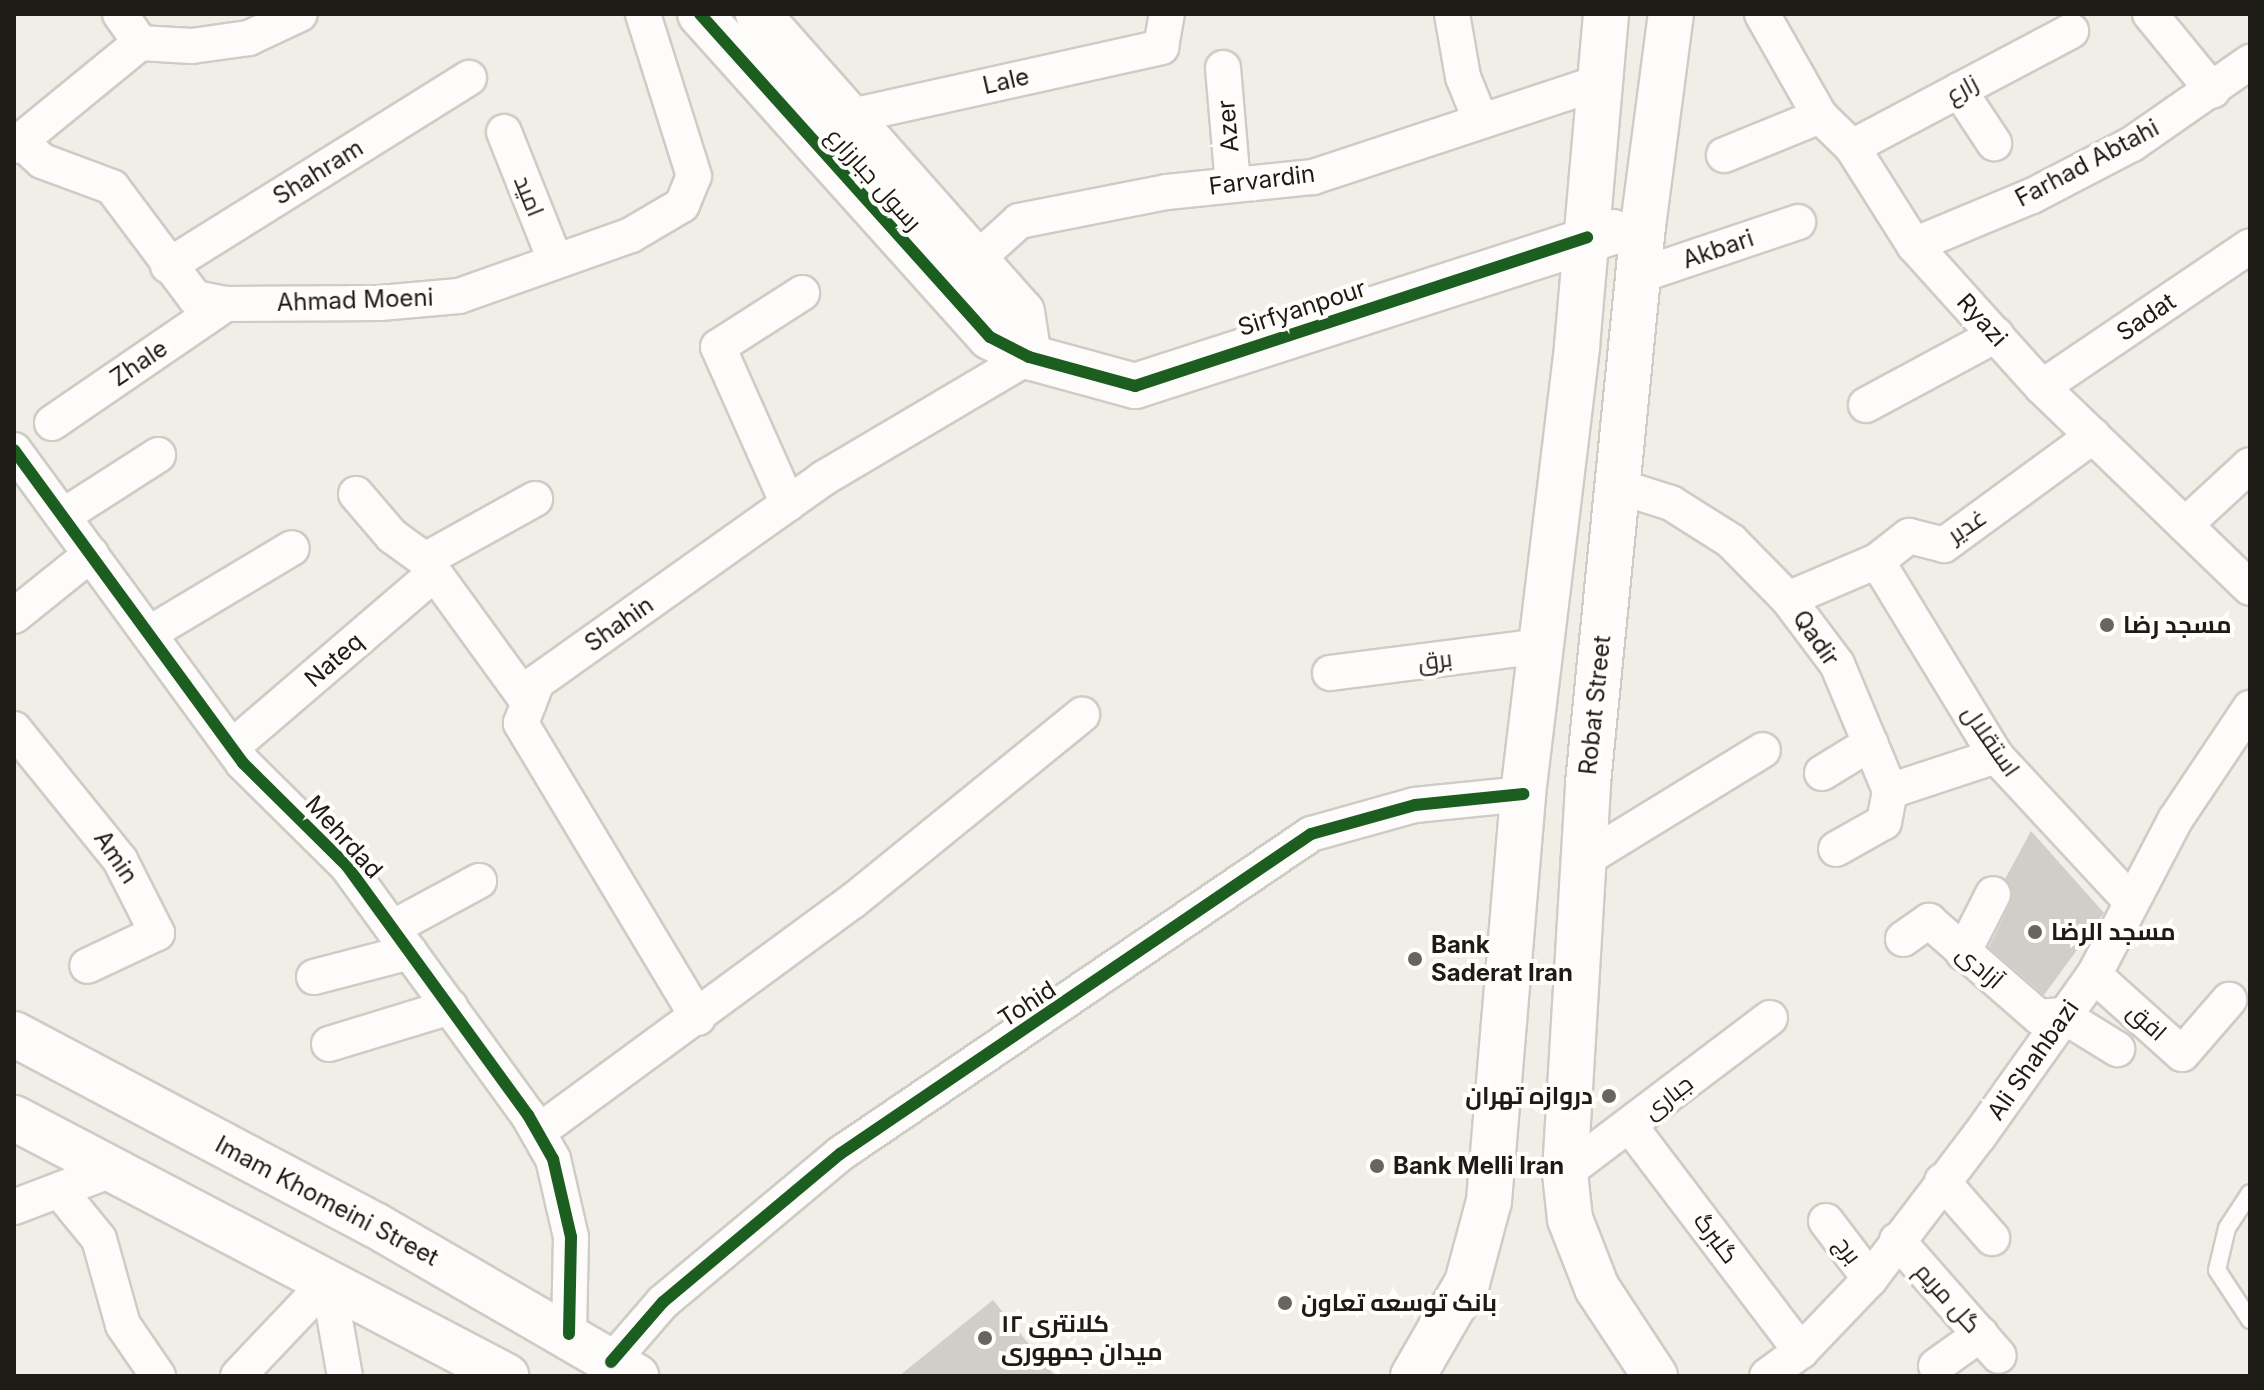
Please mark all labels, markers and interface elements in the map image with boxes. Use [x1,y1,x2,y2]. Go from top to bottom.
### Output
street label: Lale [980,62,1032,100]
street label: زارع [1941,69,1983,109]
street label: Azer [1211,99,1245,153]
street label: Farhad Abtahi [2010,113,2164,213]
street label: رسول جبارزارع [820,121,928,237]
street label: Shahram [268,133,368,211]
street label: Farvardin [1207,159,1317,201]
street label: امید [508,171,550,221]
street label: Akbari [1679,223,1757,275]
street label: Sirfyanpour [1234,274,1370,342]
street label: Ahmad Moeni [276,283,434,317]
street label: Sadat [2111,287,2181,347]
street label: Ryazi [1951,288,2013,352]
street label: Zhale [105,334,173,392]
street label: غدیر [1942,503,1992,549]
street label: Shahin [579,590,659,658]
street label: Qadir [1787,605,1845,671]
place label: مسجد رضا [2123,611,2232,639]
marker: مسجد رضا [2098,616,2116,634]
street label: Nateq [299,627,369,693]
street label: Robat Street [1573,634,1617,776]
street label: برق [1416,644,1454,676]
street label: استقلال [1956,700,2026,782]
street label: Mehrdad [299,790,389,884]
street label: Amin [88,825,144,889]
place label: مسجد الرضا [2051,918,2176,946]
marker: مسجد الرضا [2026,923,2044,941]
place label: Bank Saderat Iran [1431,931,1573,987]
street label: آزادی [1951,939,2009,995]
marker: Bank Saderat Iran [1406,950,1424,968]
street label: Tohid [993,975,1061,1033]
street label: Ali Shahbazi [1981,995,2085,1125]
street label: افق [2122,997,2172,1047]
street label: جباری [1637,1069,1699,1125]
place label: دروازه تهران [1465,1082,1593,1110]
marker: دروازه تهران [1600,1087,1618,1105]
street label: Imam Khomeini Street [210,1130,444,1272]
place label: Bank Melli Iran [1393,1152,1564,1180]
marker: Bank Melli Iran [1368,1157,1386,1175]
street label: گلبرگ [1687,1207,1745,1269]
street label: برج [1828,1230,1868,1270]
street label: گل مریم [1909,1257,1987,1339]
place label: بانک توسعه تعاون [1301,1289,1497,1317]
marker: بانک توسعه تعاون [1276,1294,1294,1312]
place label: کلانتری ۱۲ میدان جمهوری [1001,1310,1163,1366]
marker: کلانتری ۱۲ میدان جمهوری [976,1329,994,1347]

